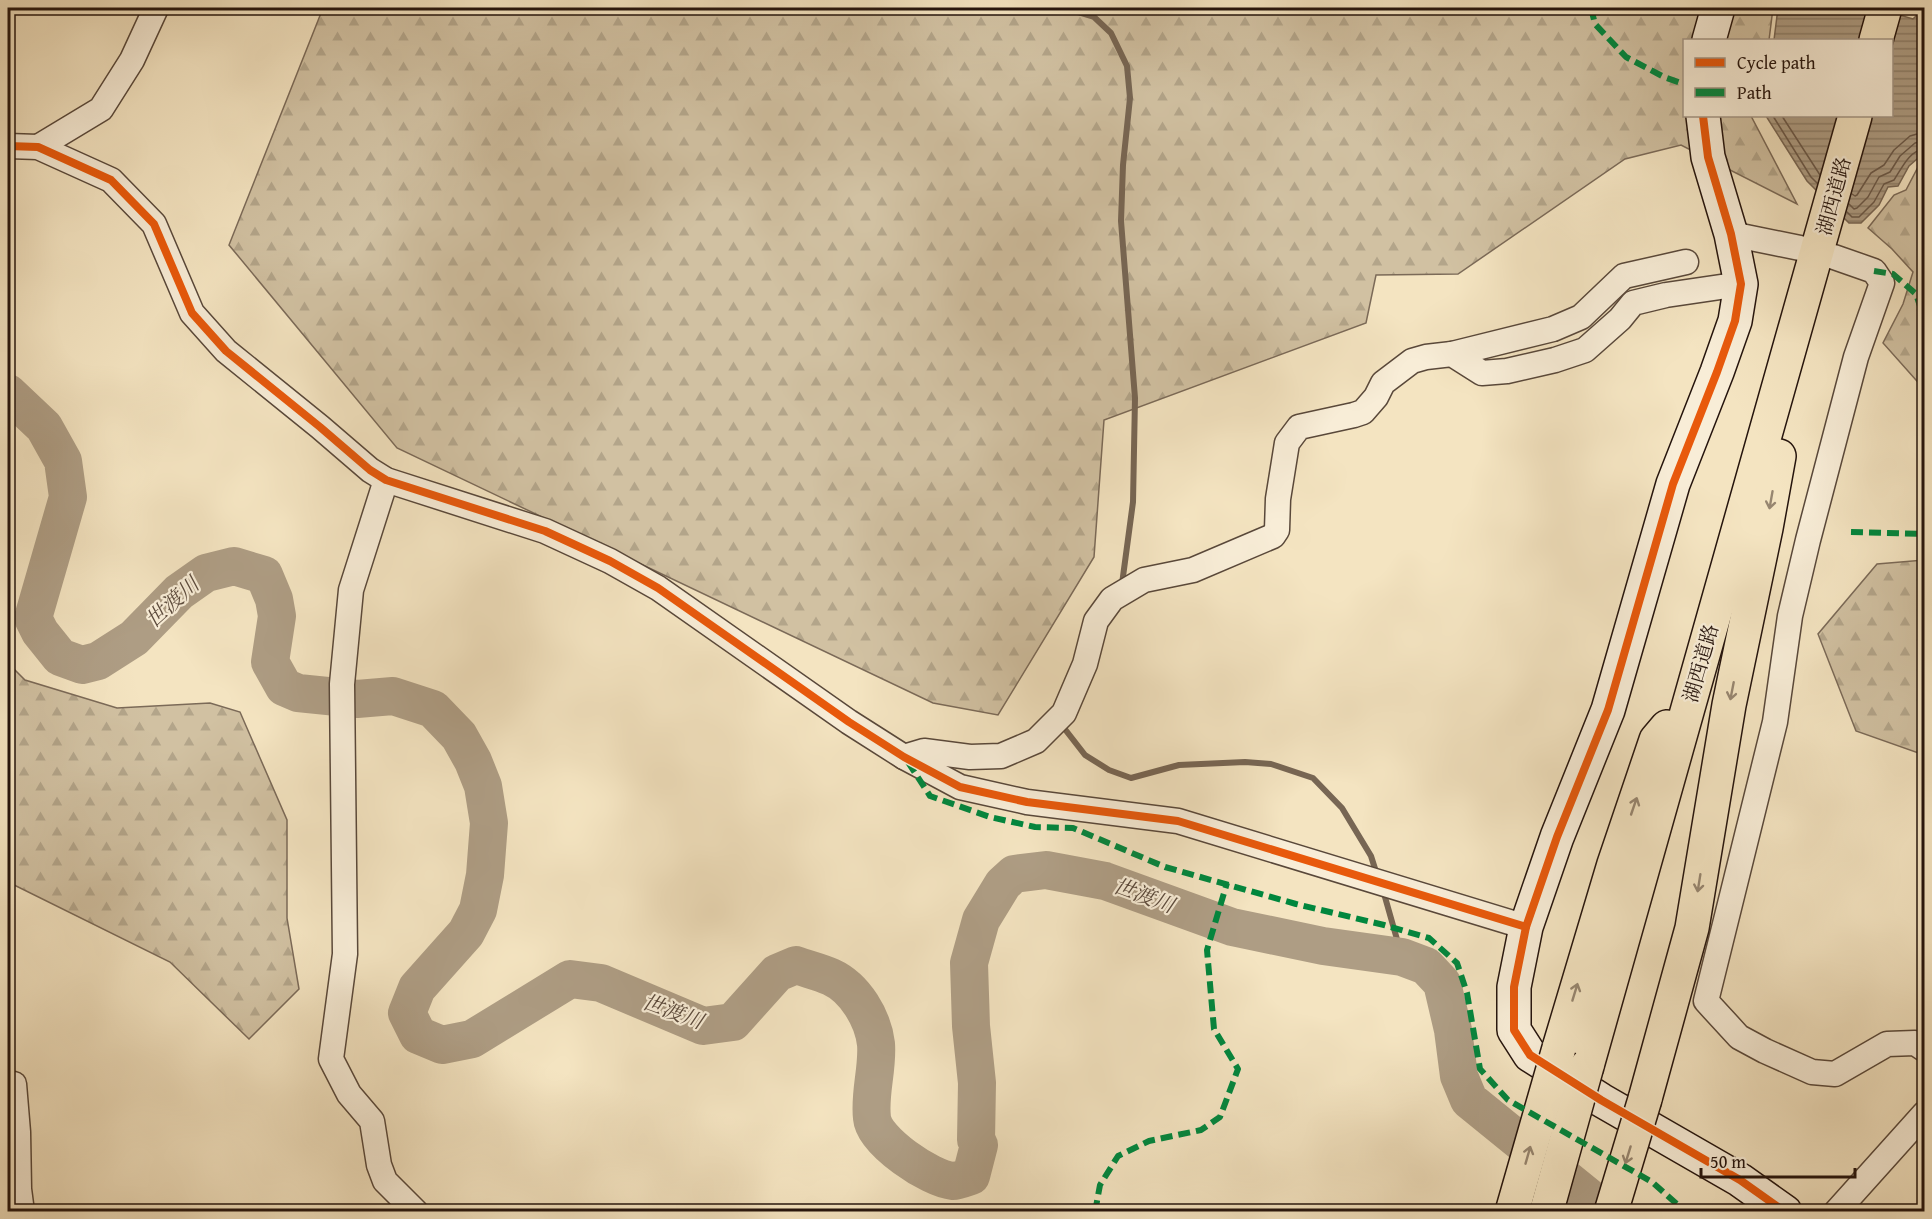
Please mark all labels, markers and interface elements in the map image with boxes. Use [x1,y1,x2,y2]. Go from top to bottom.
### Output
legend [1683,39,1893,117]
text: Cycle path [1737,49,1816,76]
text: Path [1737,79,1772,106]
street label: 湖西道路 [1809,154,1857,238]
one-way arrow [1765,490,1776,509]
water label: 世渡川 [138,568,207,635]
street label: 湖西道路 [1675,621,1725,705]
one-way arrow [1725,681,1737,700]
one-way arrow [1629,797,1640,816]
water label: 世渡川 [1109,870,1181,921]
one-way arrow [1694,873,1705,893]
one-way arrow [1570,983,1581,1002]
water label: 世渡川 [638,986,710,1037]
scale bar [1701,1141,1856,1179]
one-way arrow [1622,1145,1633,1164]
one-way arrow [1523,1146,1534,1165]
text: 50 m [1710,1148,1746,1175]

